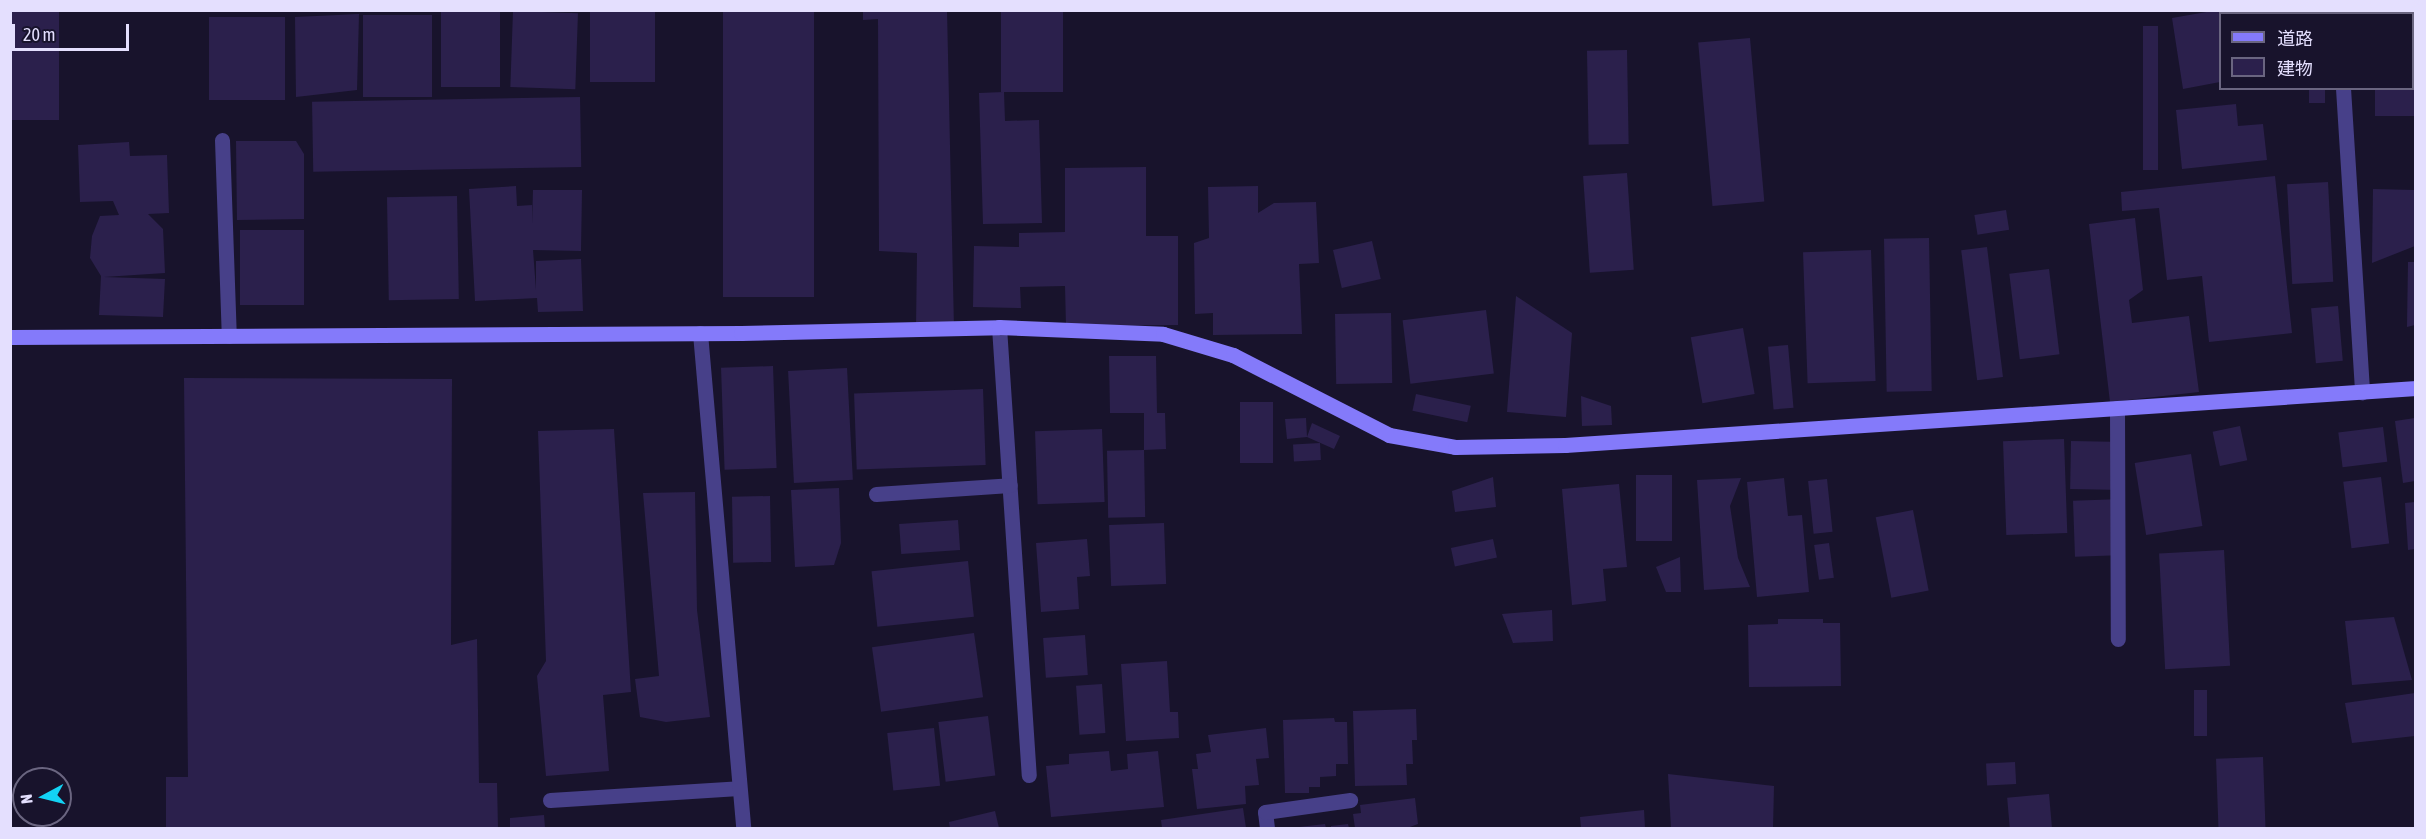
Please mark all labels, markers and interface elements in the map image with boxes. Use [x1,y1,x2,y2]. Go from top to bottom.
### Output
scale bar [15,12,132,50]
legend [2219,12,2414,90]
text: 20 m [23,24,55,45]
text: 道路 [2277,28,2313,49]
text: 建物 [2277,58,2313,79]
north arrow [12,767,72,827]
text: N [17,793,36,805]

